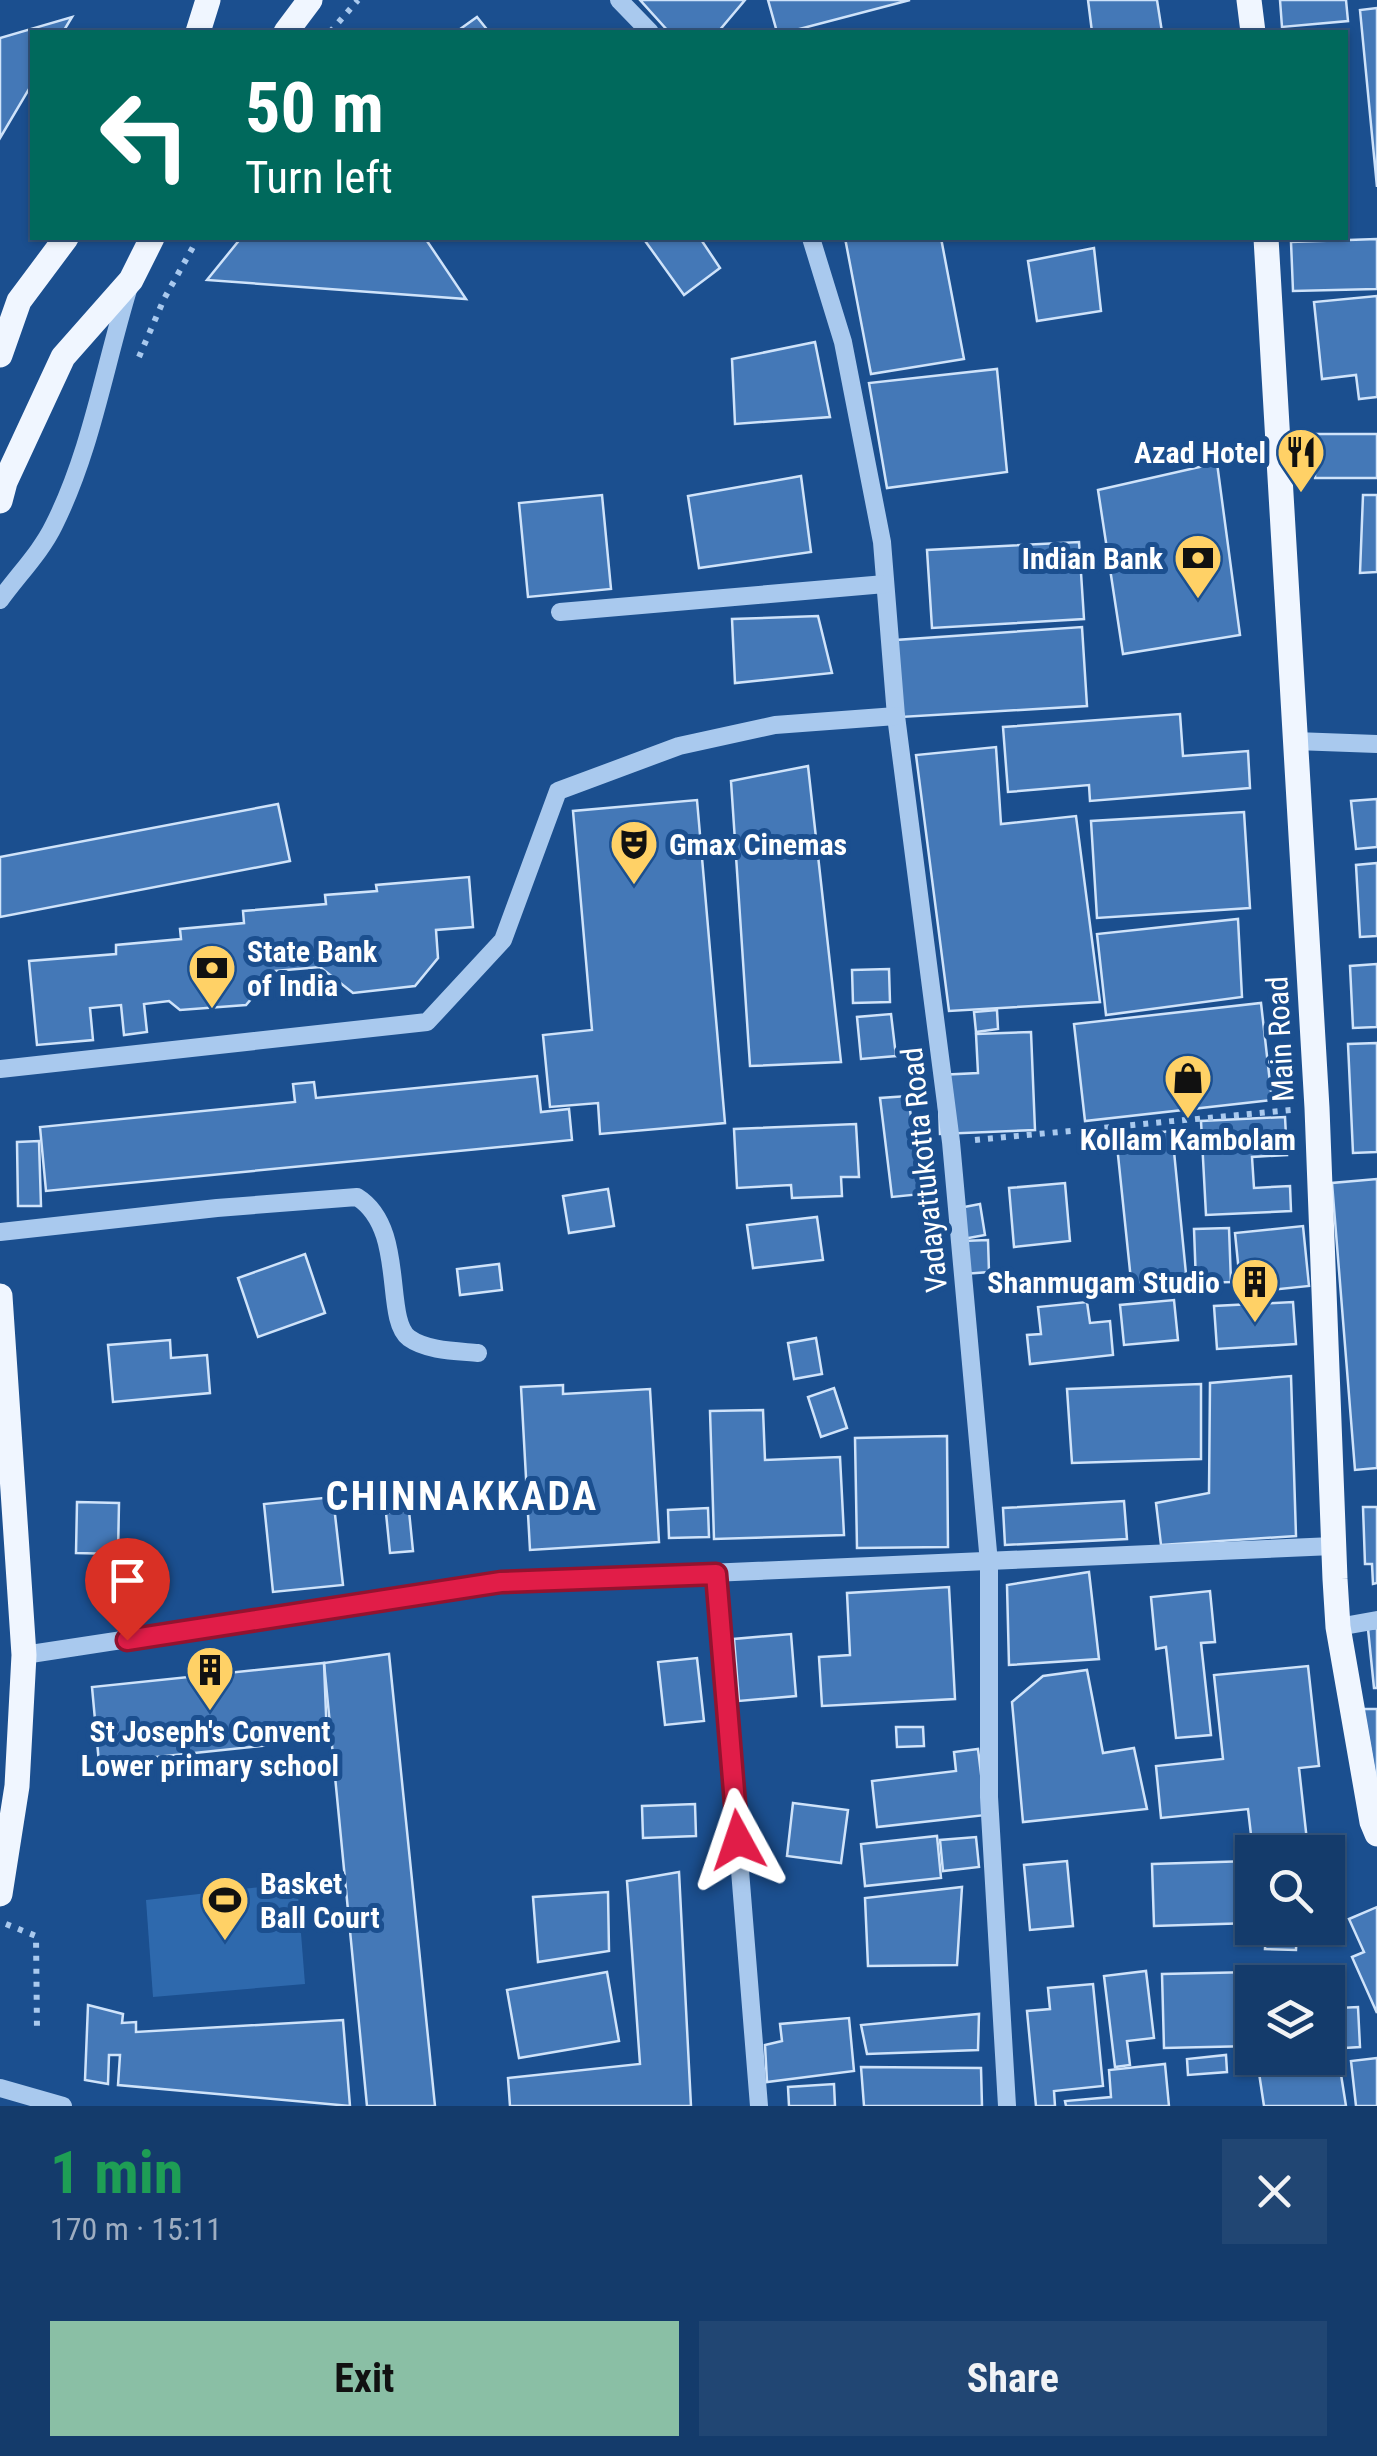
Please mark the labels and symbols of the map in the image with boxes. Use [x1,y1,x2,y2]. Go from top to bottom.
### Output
restaurant icon: Azad Hotel [1275,426,1327,494]
place label: Azad Hotel [1134,435,1266,470]
bank icon: Indian Bank [1172,532,1224,600]
place label: Indian Bank [1022,541,1164,576]
theatre icon: Gmax Cinemas [608,818,660,886]
place label: Gmax Cinemas [669,827,847,862]
place label: State Bank of India [247,934,378,1003]
bank icon: State Bank of India [186,942,238,1010]
street label: Main Road [1259,975,1301,1103]
street label: Vadayattukotta Road [894,1046,954,1294]
shop icon: Kollam Kambolam [1162,1052,1214,1120]
place label: Kollam Kambolam [1080,1122,1296,1157]
building icon: Shanmugam Studio [1229,1256,1281,1324]
place label: Shanmugam Studio [987,1265,1220,1300]
district label: CHINNAKKADA [325,1473,599,1520]
pin [85,1538,170,1641]
building icon: St Joseph's Convent Lower primary school [184,1644,236,1712]
place label: St Joseph's Convent Lower primary school [81,1714,339,1783]
position arrow [686,1788,790,1892]
place label: Basket Ball Court [260,1866,380,1935]
sports icon: Basket Ball Court [199,1874,251,1942]

